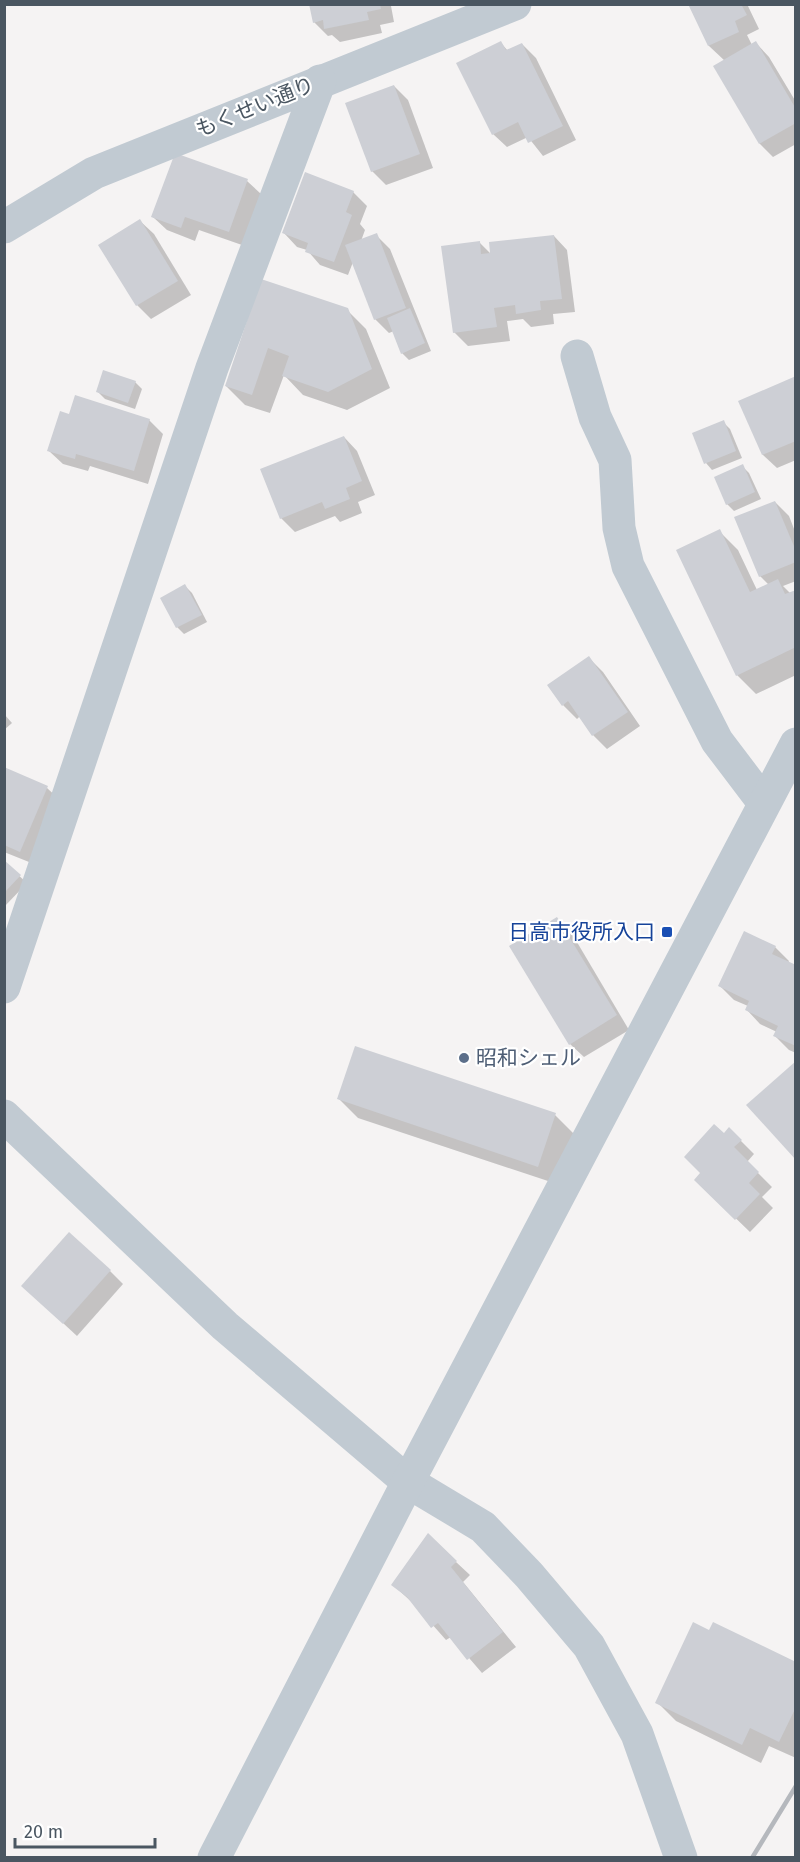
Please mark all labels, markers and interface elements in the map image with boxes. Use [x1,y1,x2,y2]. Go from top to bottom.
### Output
street label: もくせい通り [192,71,318,143]
place label: 日高市役所入口 [508,919,655,945]
marker: 日高市役所入口 [660,925,674,939]
place label: 昭和シェル [476,1045,581,1071]
marker: 昭和シェル [457,1051,471,1065]
scale bar [15,1811,154,1849]
text: 20 m [24,1821,63,1843]

